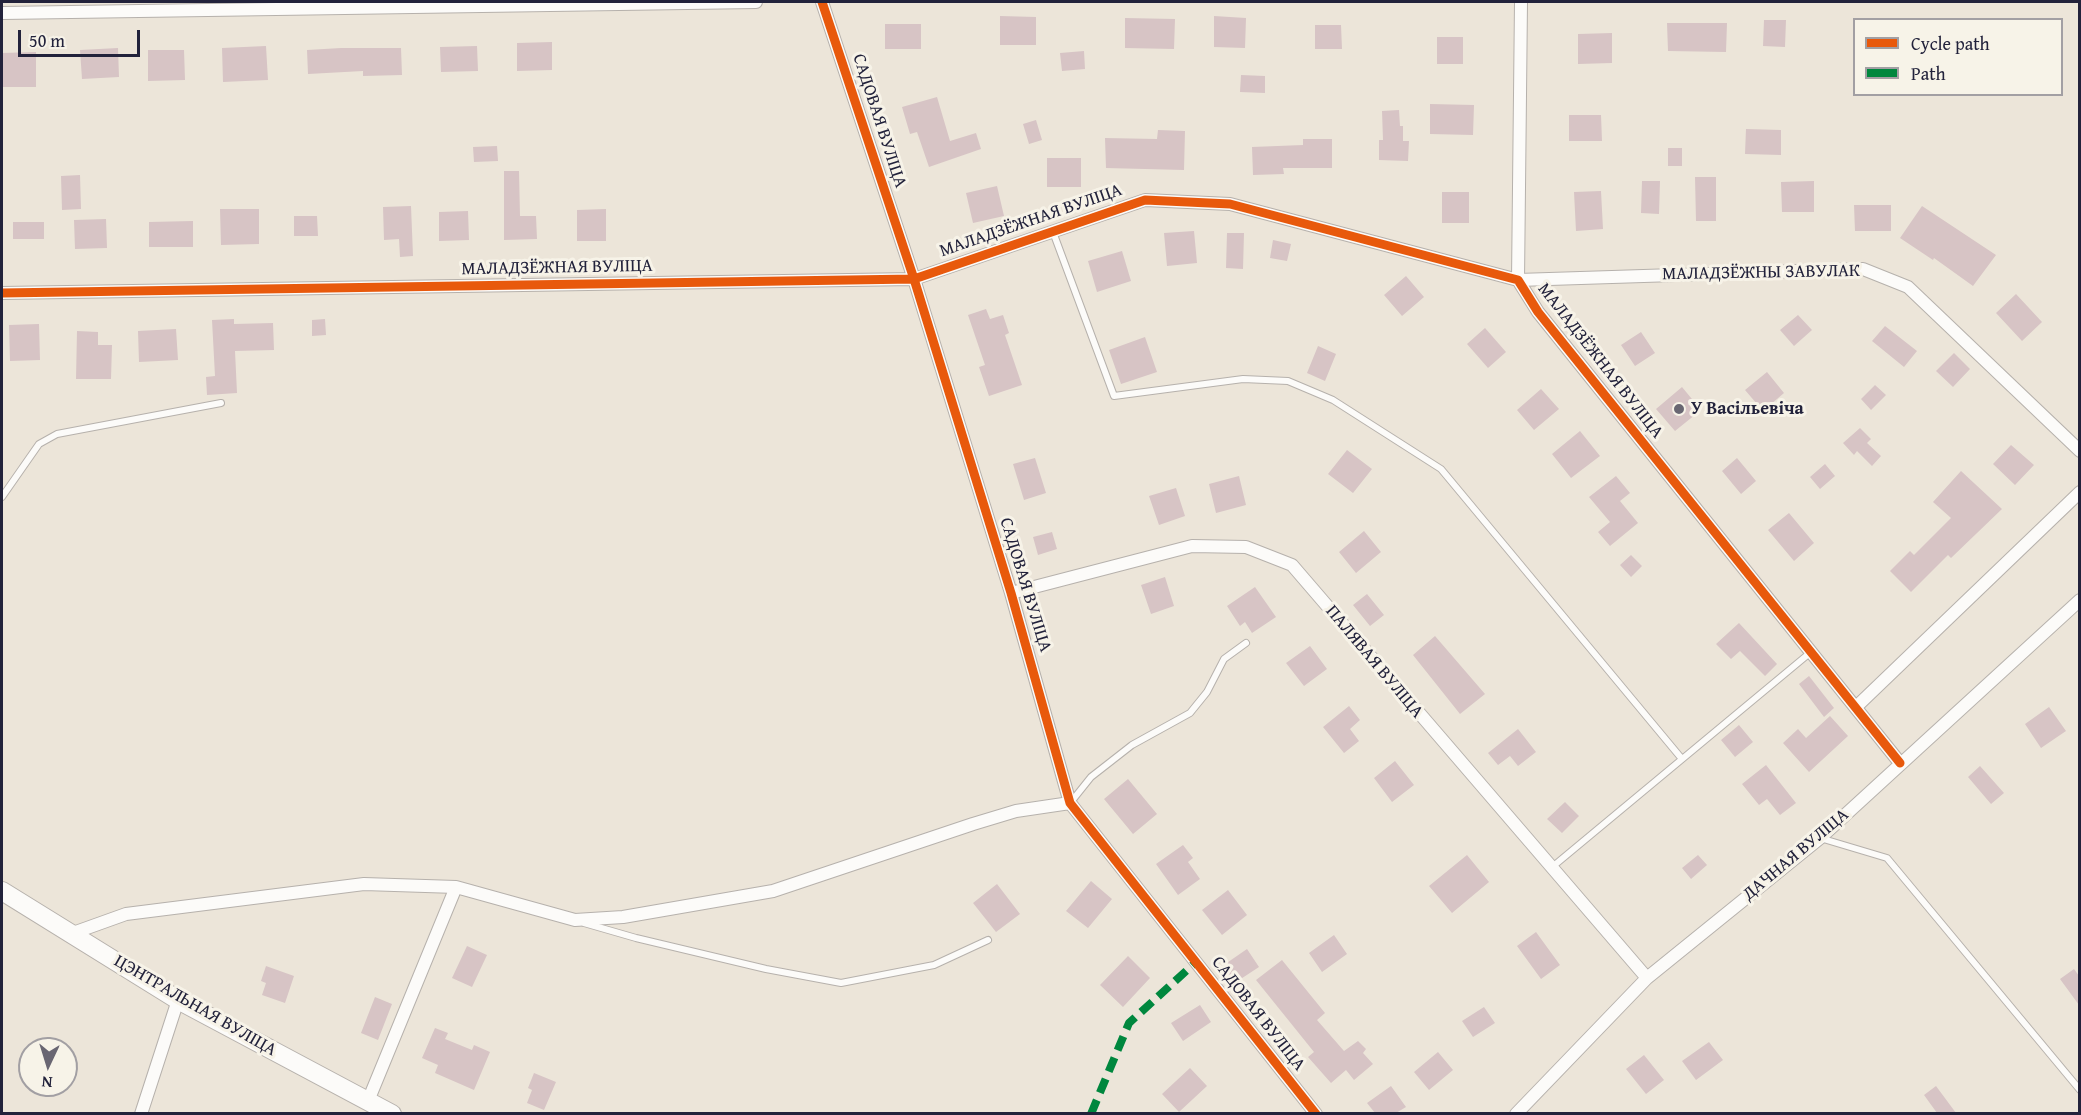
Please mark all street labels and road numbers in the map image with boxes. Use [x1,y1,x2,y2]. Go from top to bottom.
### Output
street label: САДОВАЯ ВУЛІЦА [847,51,911,191]
street label: МАЛАДЗЁЖНАЯ ВУЛІЦА [937,180,1125,262]
street label: МАЛАДЗЁЖНАЯ ВУЛІЦА [461,256,653,280]
street label: МАЛАДЗЁЖНЫ ЗАВУЛАК [1662,260,1860,286]
street label: МАЛАДЗЁЖНАЯ ВУЛІЦА [1533,279,1667,443]
street label: САДОВАЯ ВУЛІЦА [994,515,1056,655]
street label: ПАЛЯВАЯ ВУЛІЦА [1320,601,1428,723]
street label: ДАЧНАЯ ВУЛІЦА [1739,804,1853,906]
street label: ЦЭНТРАЛЬНАЯ ВУЛІЦА [110,951,280,1061]
street label: САДОВАЯ ВУЛІЦА [1207,952,1309,1076]

